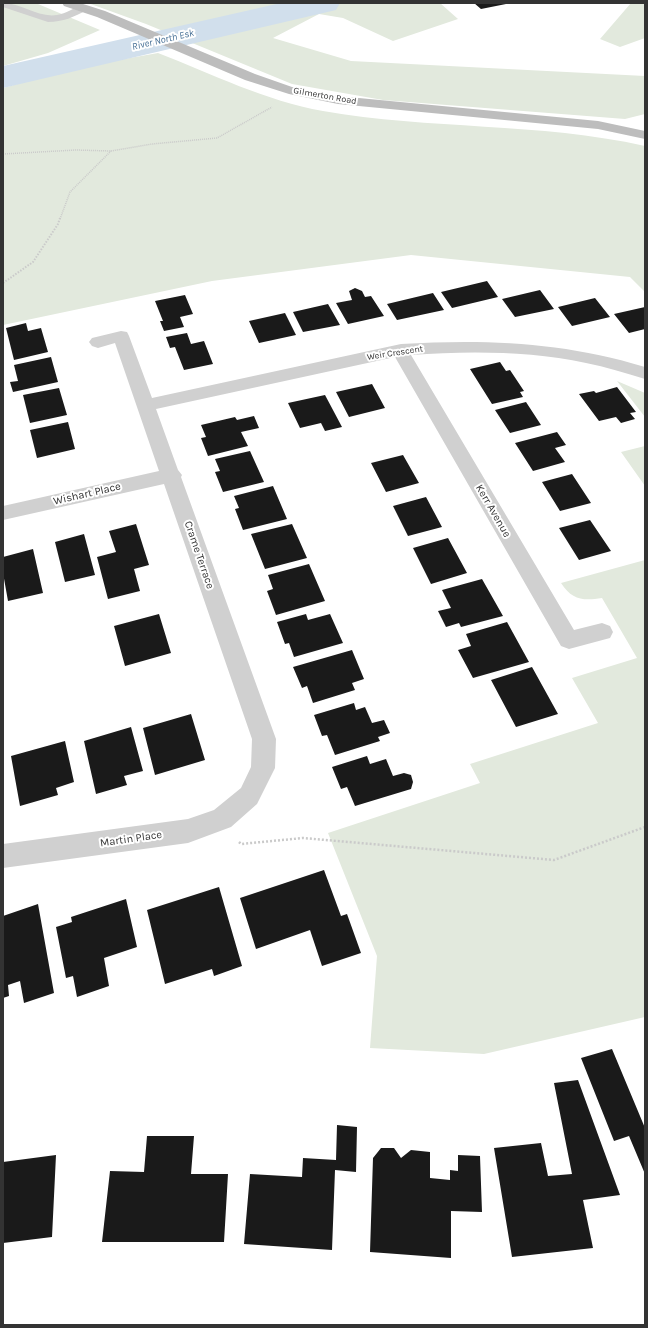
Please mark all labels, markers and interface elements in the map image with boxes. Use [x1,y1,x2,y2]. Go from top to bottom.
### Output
water label: River North Esk [131,27,195,53]
street label: Gilmerton Road [293,85,357,107]
street label: Weir Crescent [366,343,424,363]
street label: Wishart Place [52,480,122,508]
street label: Kerr Avenue [473,482,513,540]
street label: Crame Terrace [181,519,217,591]
street label: Martin Place [99,828,163,850]

